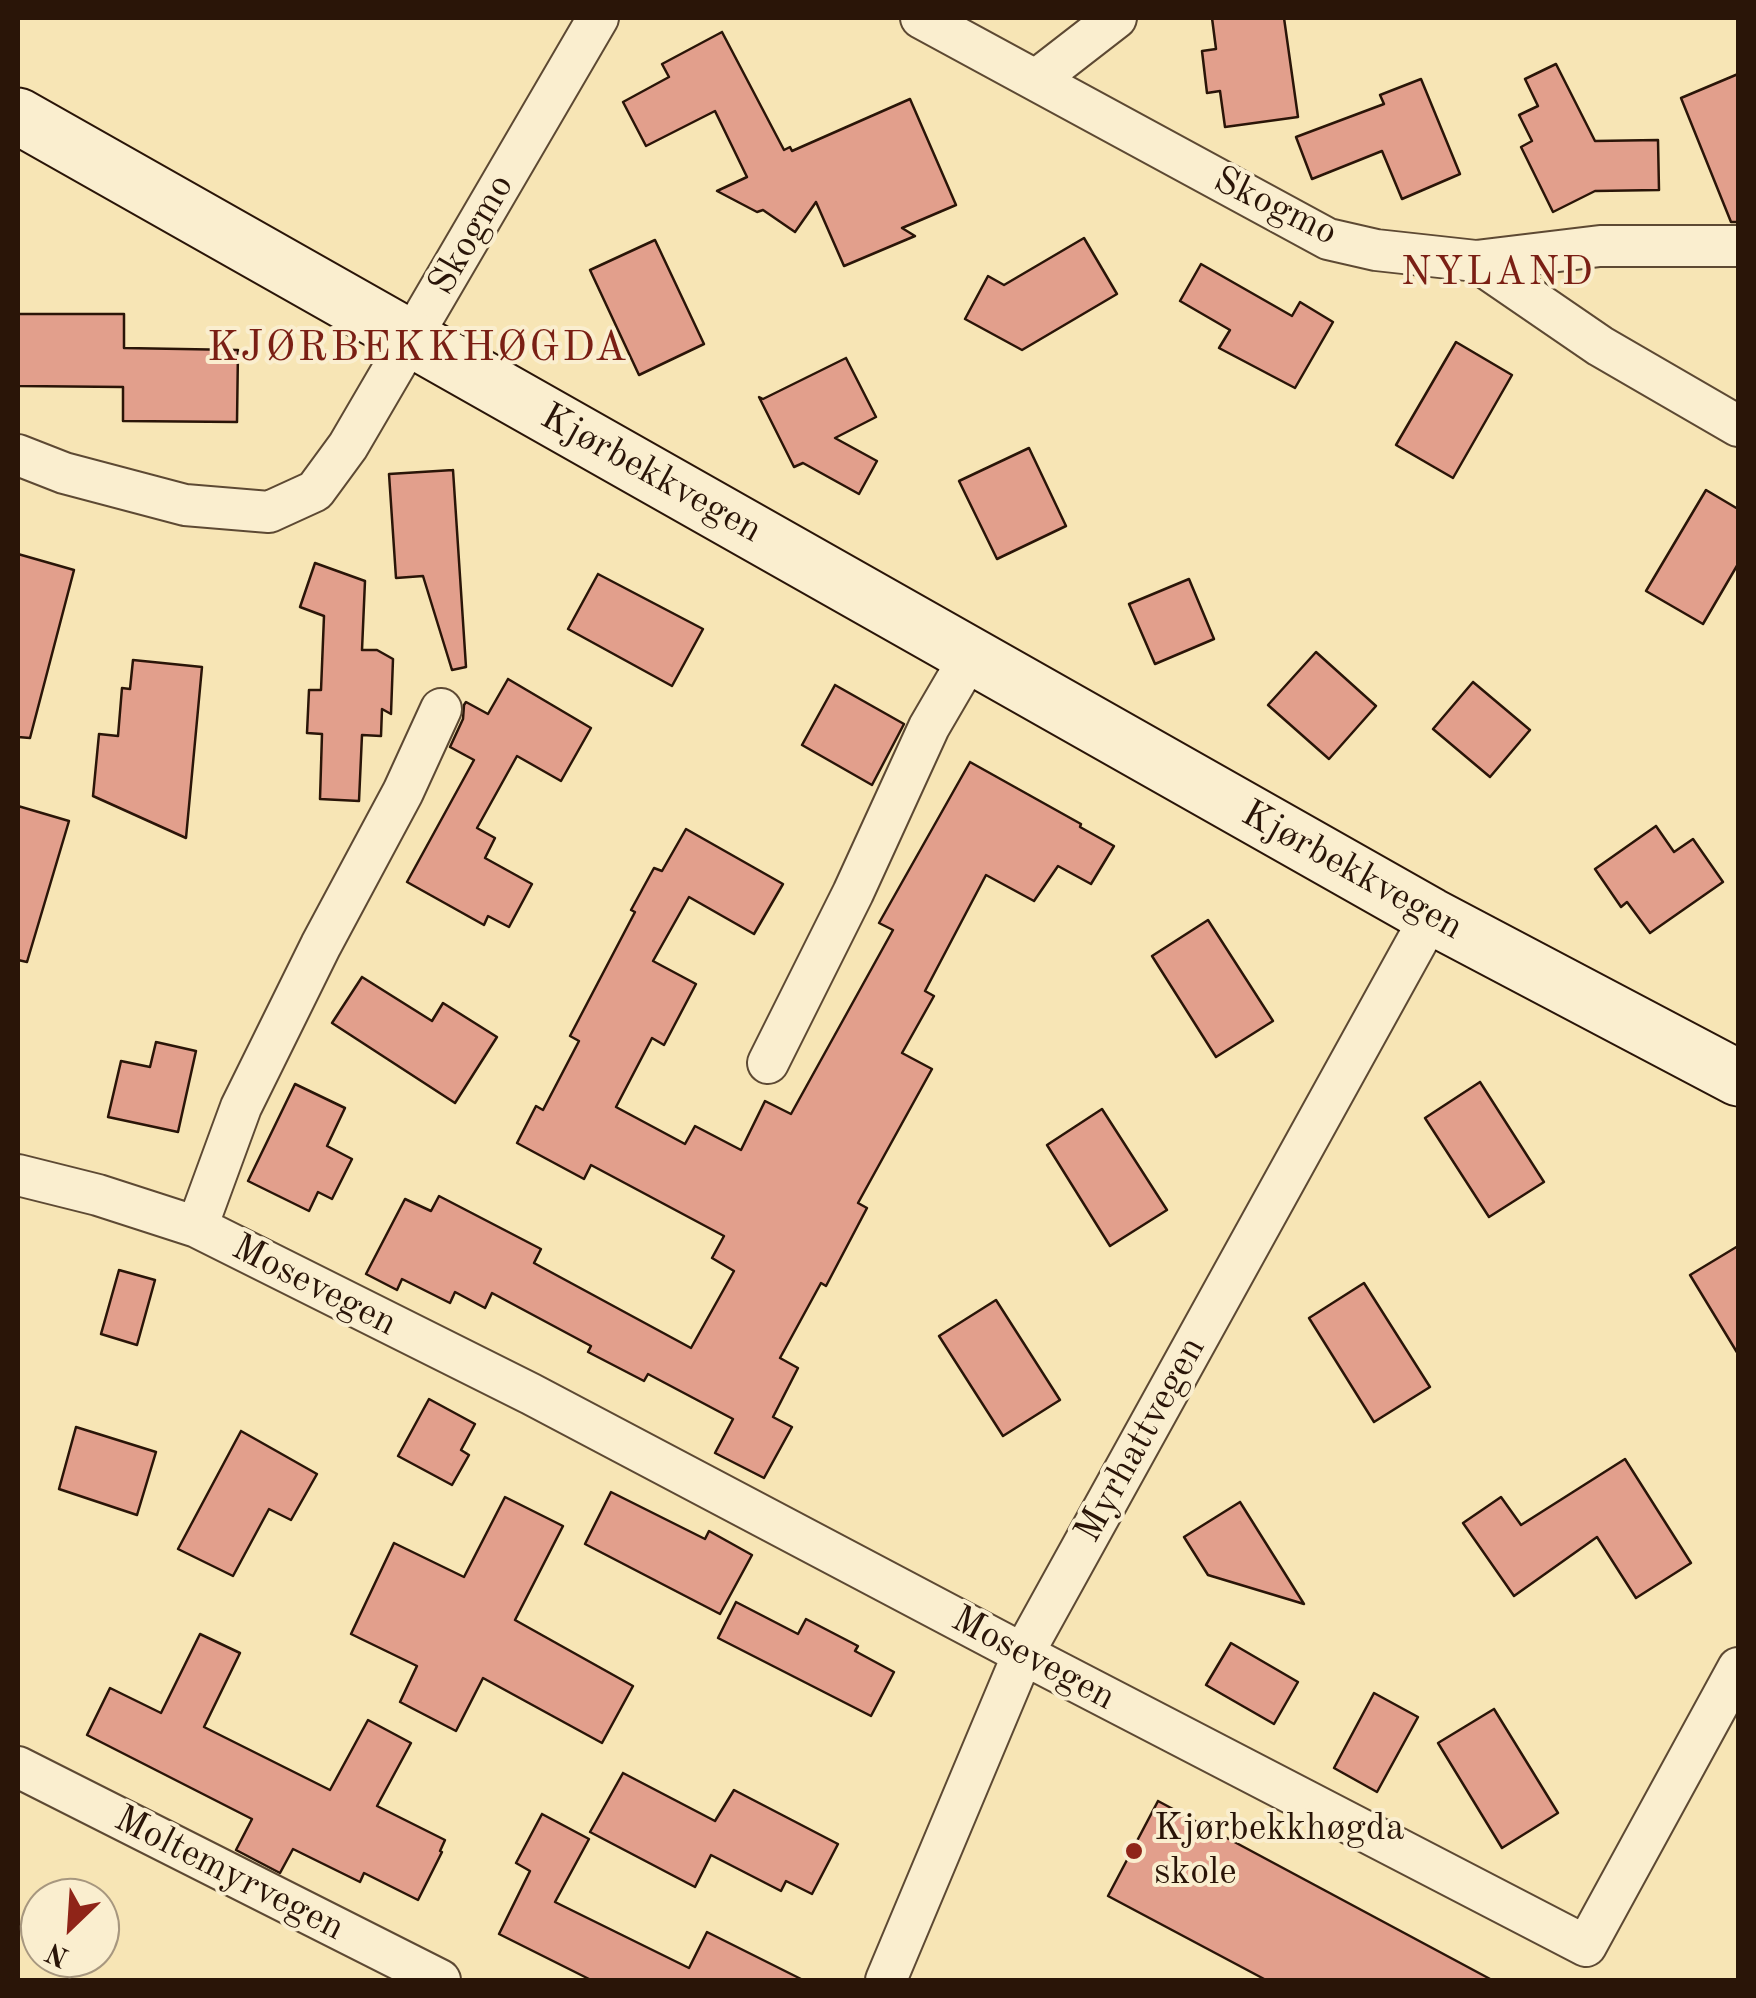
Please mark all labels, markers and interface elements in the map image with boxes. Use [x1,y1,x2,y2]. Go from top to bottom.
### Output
street label: Skogmo [1206,158,1344,256]
street label: Skogmo [419,167,525,303]
district label: NYLAND [1401,250,1595,298]
district label: KJØRBEKKHØGDA [207,324,629,374]
street label: Kjørbekkvegen [532,394,770,554]
street label: Kjørbekkvegen [1233,791,1471,951]
street label: Mosevegen [224,1225,404,1347]
street label: Myrhattvegen [1066,1329,1216,1551]
street label: Mosevegen [943,1597,1123,1721]
street label: Moltemyrvegen [106,1796,352,1952]
place label: Kjørbekkhøgda skole [1154,1806,1404,1896]
marker: Kjørbekkhøgda skole [1123,1840,1145,1862]
north arrow [20,1878,120,1978]
text: N [43,1936,74,1971]

